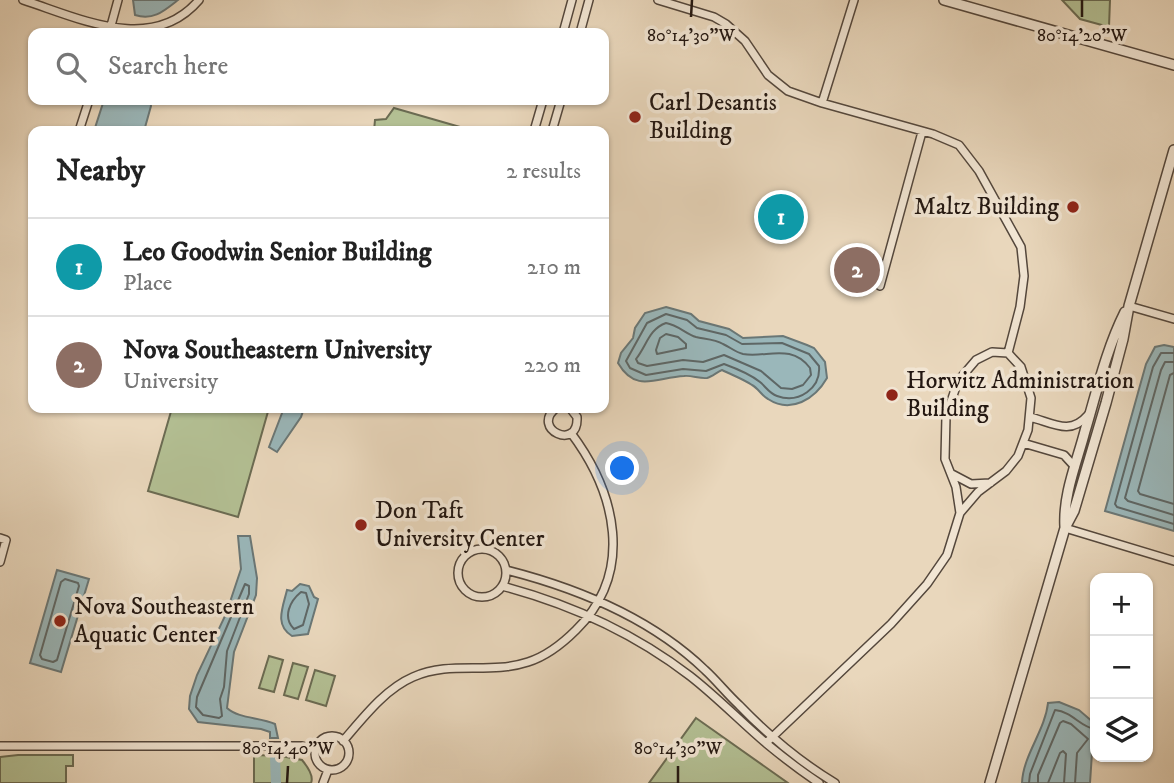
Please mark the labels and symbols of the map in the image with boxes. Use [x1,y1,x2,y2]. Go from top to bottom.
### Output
text: 80°14'30"W [647,25,735,47]
text: 80°14'20"W [1037,25,1128,47]
place label: Carl Desantis Building [649,88,777,146]
marker: Carl Desantis Building [627,109,643,125]
pin: 1 [758,191,804,243]
place label: Maltz Building [914,192,1059,222]
marker: Maltz Building [1065,199,1081,215]
pin: 2 [834,244,880,296]
place label: Horwitz Administration Building [906,366,1135,424]
marker: Horwitz Administration Building [884,387,900,403]
your location [605,451,639,485]
place label: Don Taft University Center [375,496,544,554]
marker: Don Taft University Center [353,517,369,533]
place label: Nova Southeastern Aquatic Center [74,592,255,650]
marker: Nova Southeastern Aquatic Center [52,613,68,629]
text: 80°14'40"W [242,738,334,760]
text: 80°14'30"W [634,738,722,760]

